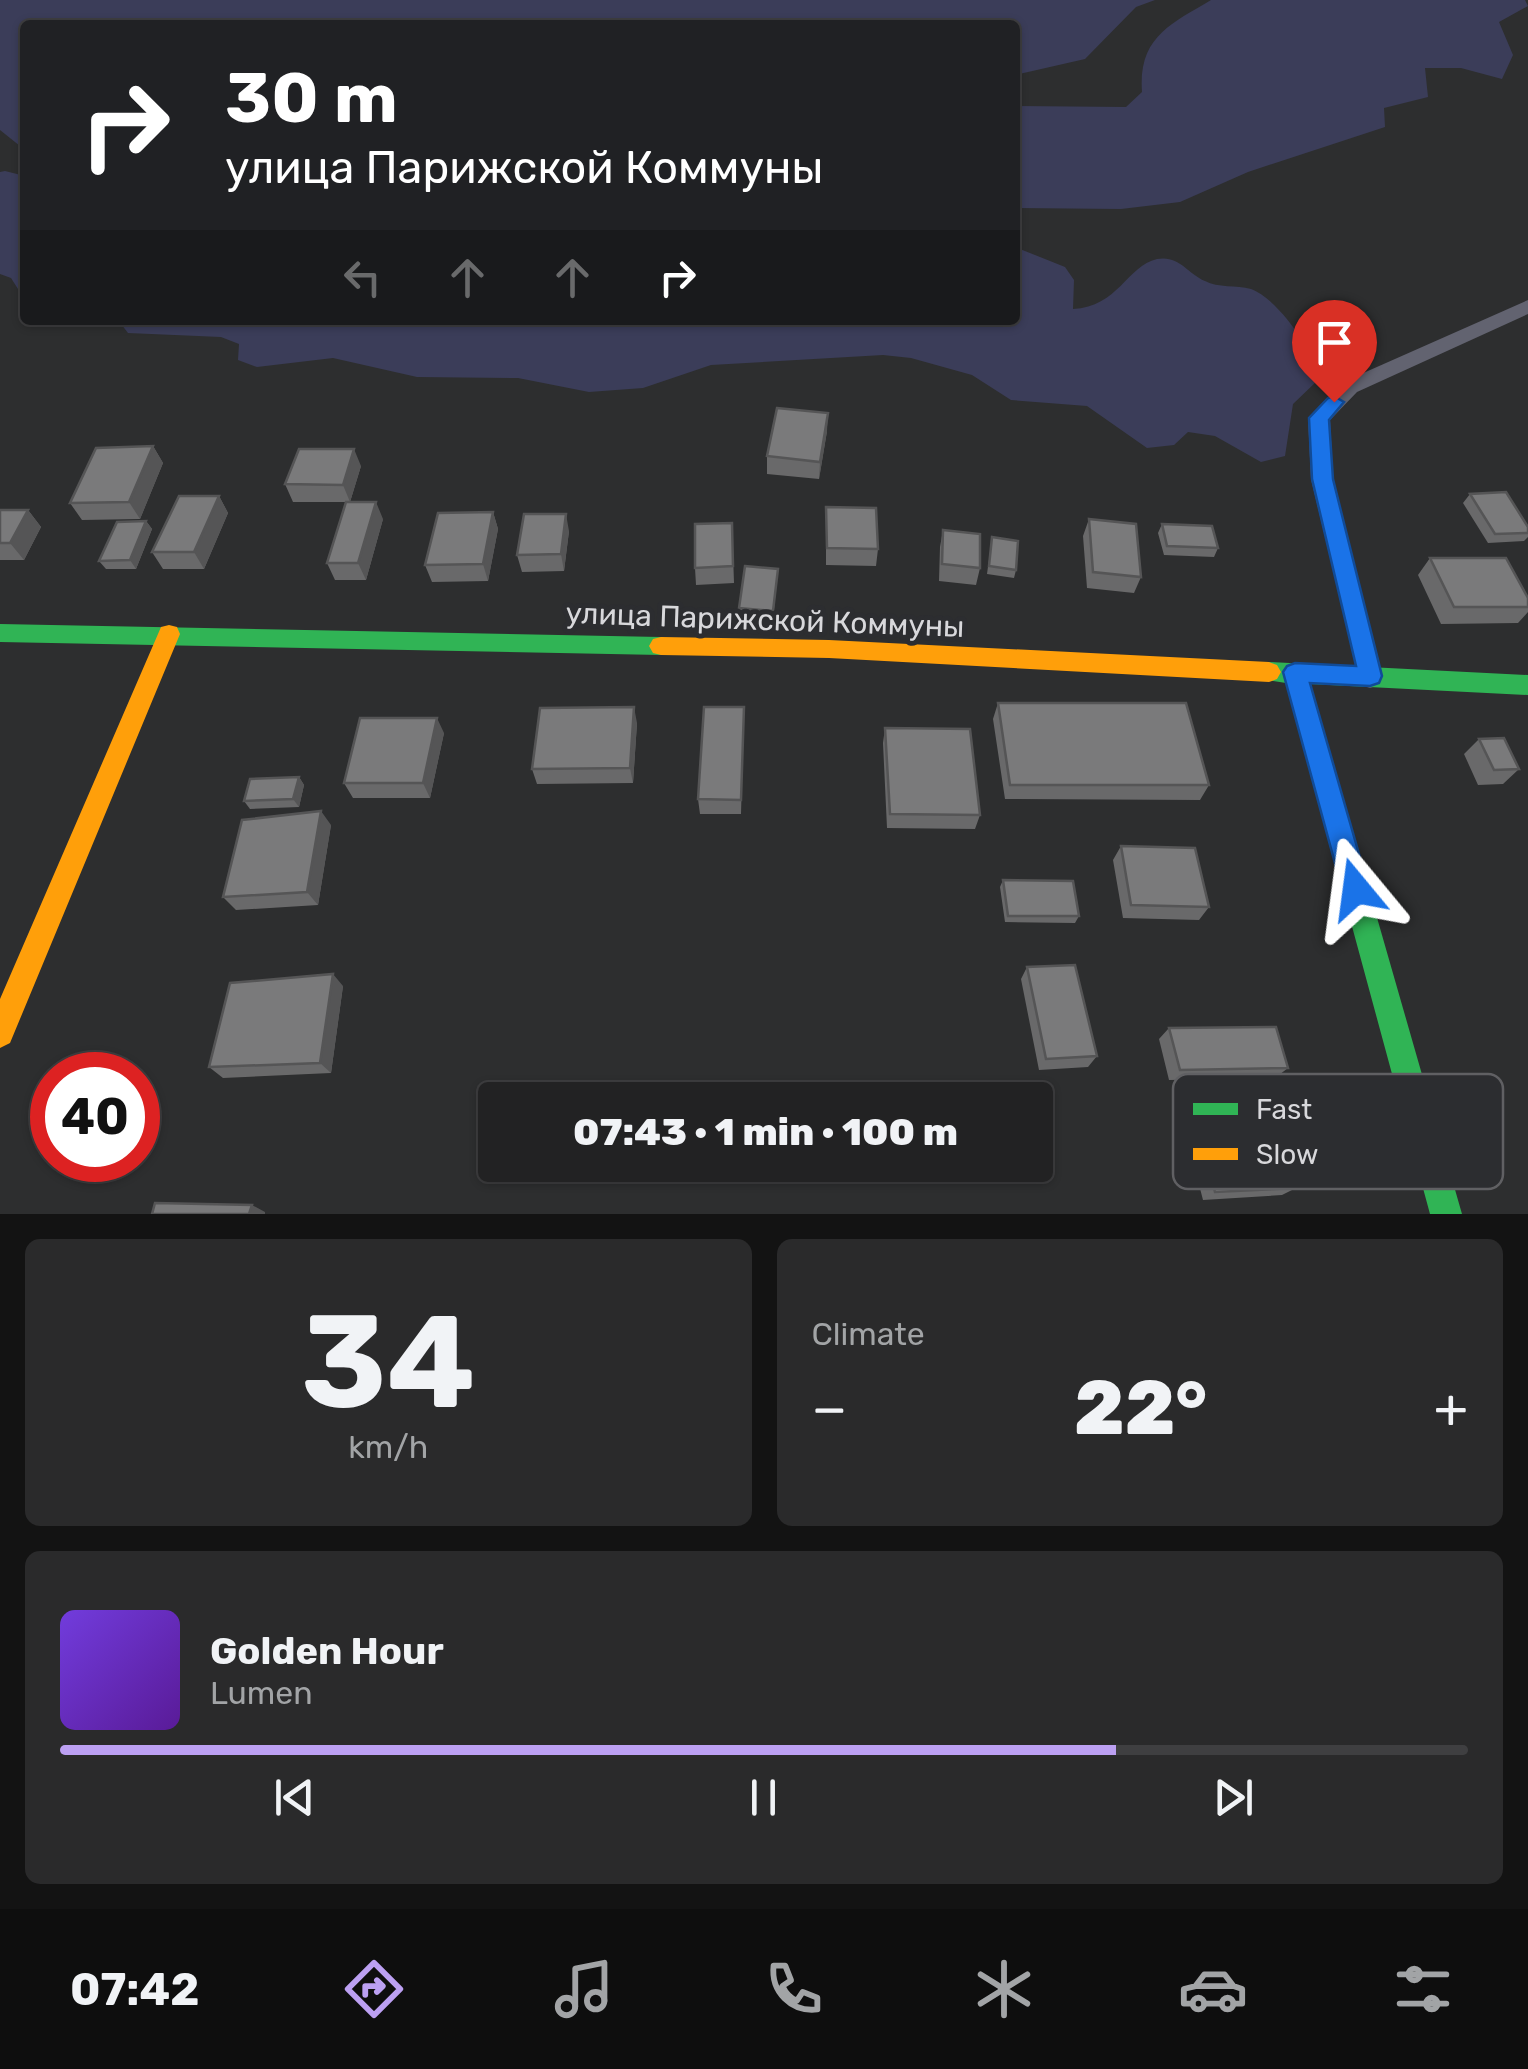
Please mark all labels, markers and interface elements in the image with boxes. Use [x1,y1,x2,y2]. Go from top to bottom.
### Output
text: 30 m [225,57,398,140]
icon: right [60,60,190,190]
text: улица Парижской Коммуны [225,141,823,194]
icon: left [335,250,390,305]
icon: ahead [440,250,495,305]
icon: ahead [545,250,600,305]
icon: right [650,250,705,305]
pin [1292,300,1377,403]
icon: arrive [1307,315,1362,370]
street label: улица Парижской Коммуны [565,595,965,645]
position arrow [1304,837,1408,941]
speed limit sign: 40 [30,1052,160,1182]
legend [1173,1074,1503,1189]
text: Fast [1256,1093,1312,1126]
text: 07:43 · 1 min · 100 m [573,1109,958,1155]
text: Slow [1256,1138,1318,1171]
text: 34 [301,1285,475,1440]
text: Climate [812,1315,925,1353]
text: 22° [1074,1364,1207,1453]
text: − [812,1376,847,1441]
text: + [1434,1376,1468,1441]
text: km/h [348,1428,428,1466]
text: Golden Hour [210,1628,444,1674]
text: Lumen [210,1674,313,1712]
icon: previous [267,1770,322,1825]
icon: pause [736,1770,791,1825]
icon: next [1206,1770,1261,1825]
icon: directions [339,1954,409,2024]
icon: music [549,1954,619,2024]
icon: phone [759,1954,829,2024]
icon: climate [969,1954,1039,2024]
icon: car [1178,1954,1248,2024]
icon: filters [1388,1954,1458,2024]
text: 07:42 [70,1963,199,2016]

